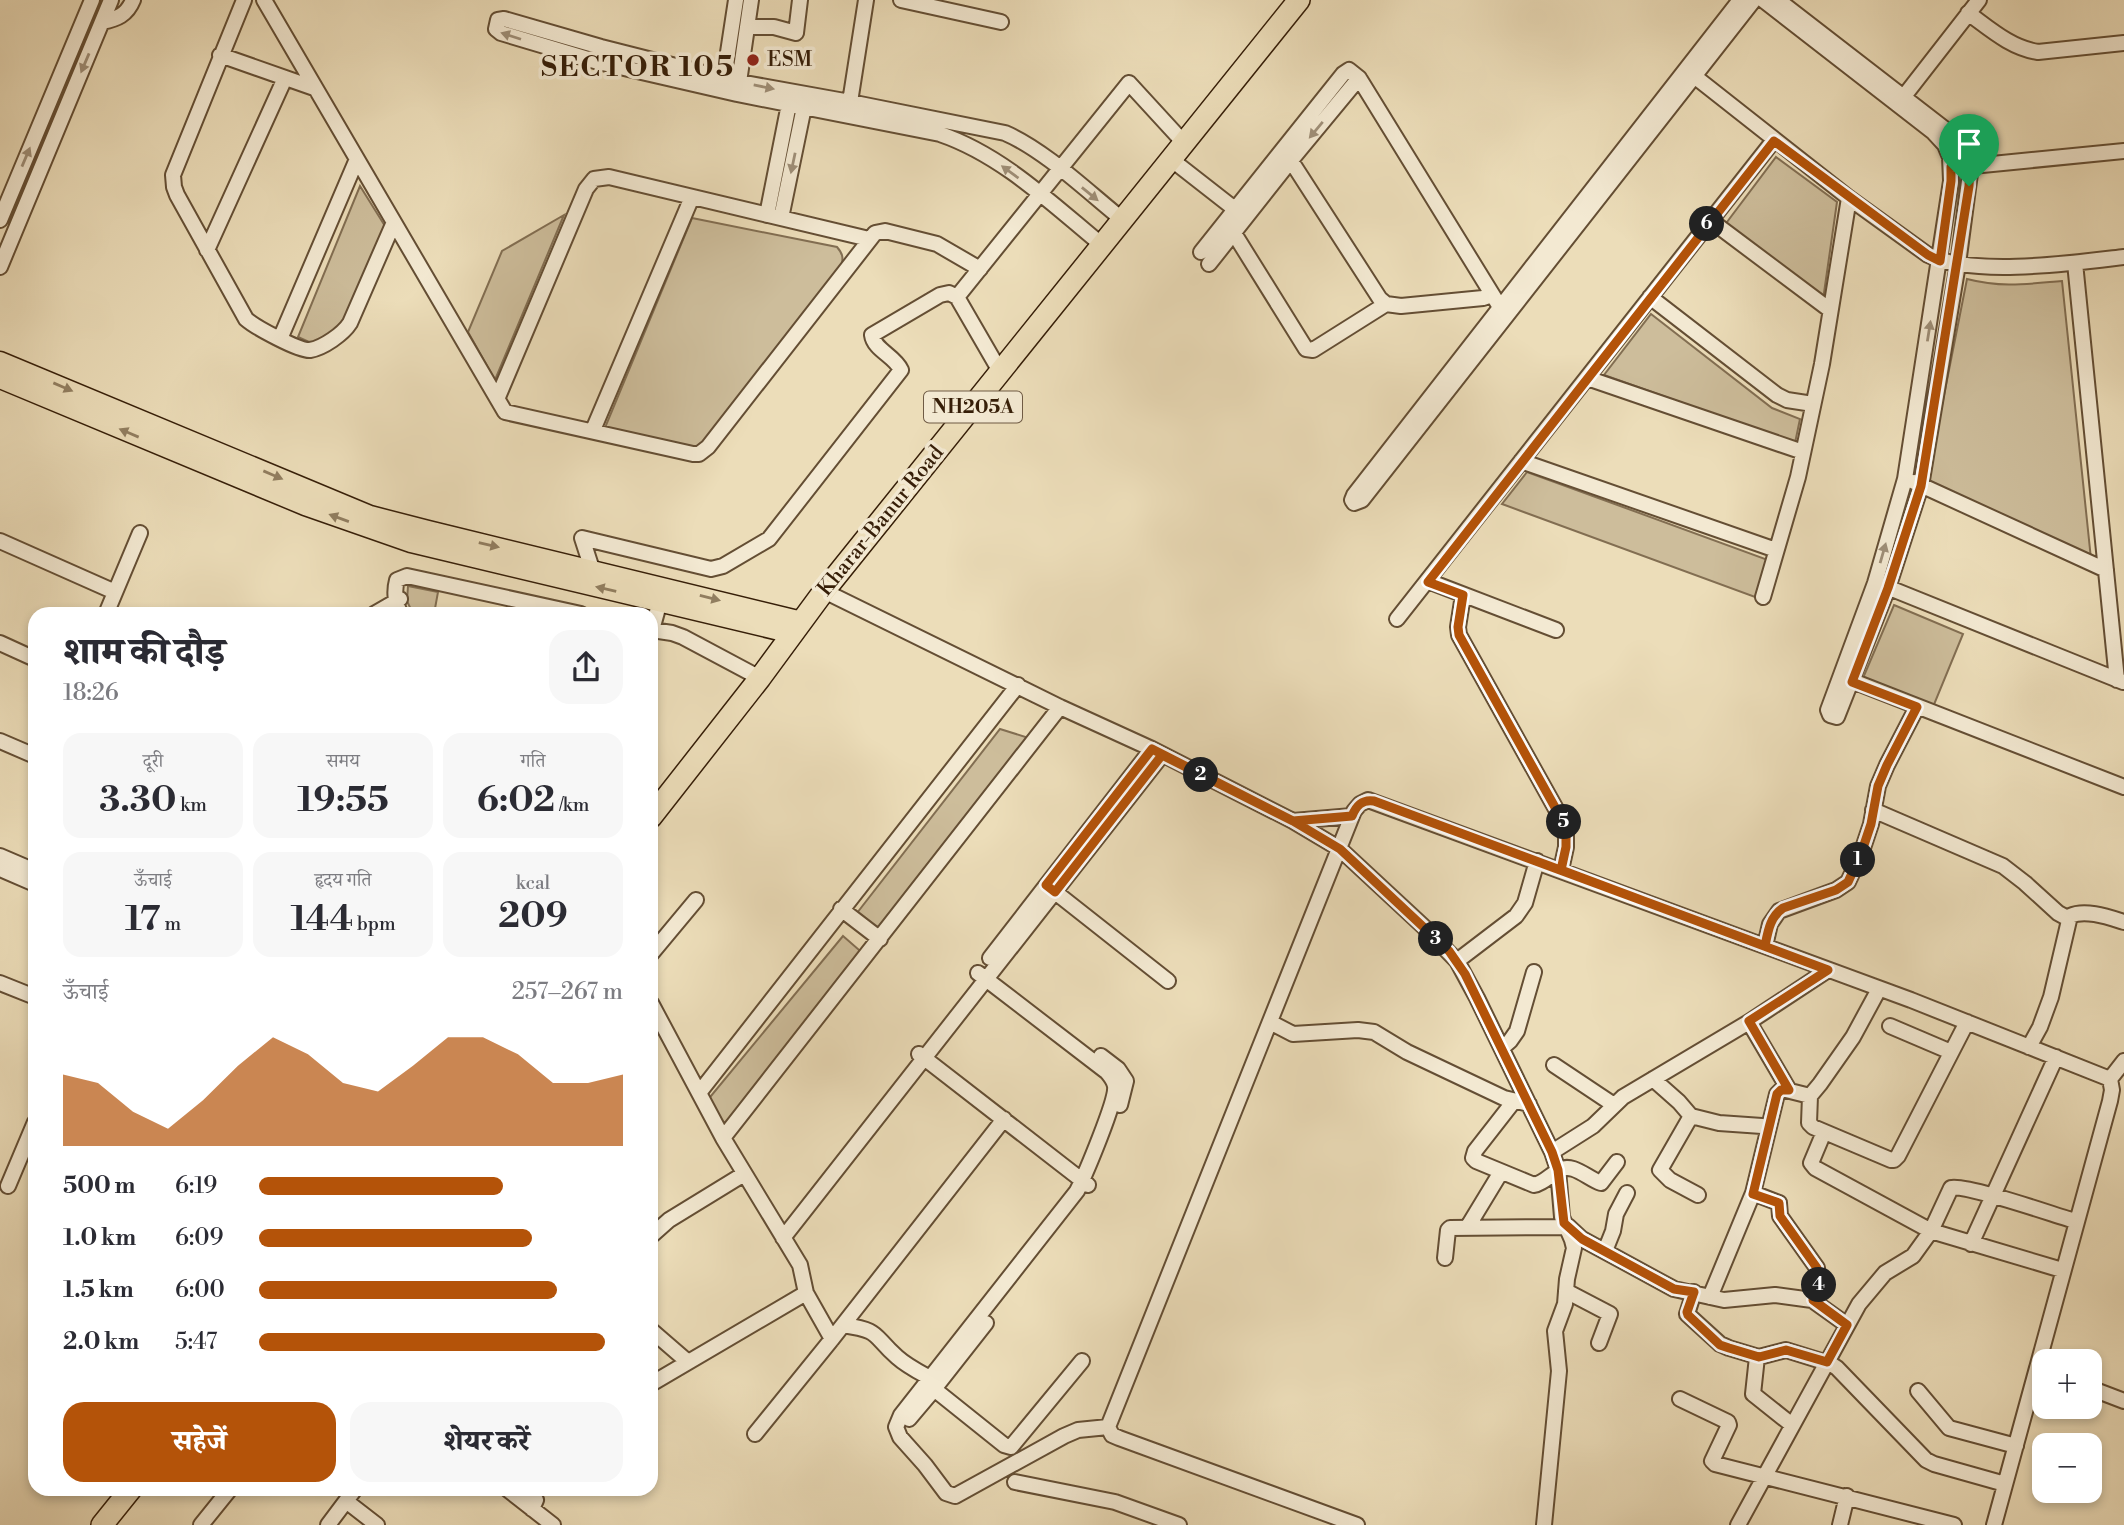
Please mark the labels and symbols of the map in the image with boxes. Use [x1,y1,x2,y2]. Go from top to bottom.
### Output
one-way arrow [500,30,521,41]
place label: ESM [767,47,813,73]
district label: SECTOR 105 [541,50,735,85]
marker: ESM [745,52,761,68]
one-way arrow [79,53,90,74]
one-way arrow [753,81,775,92]
pin [1939,114,1999,186]
one-way arrow [1309,122,1324,139]
one-way arrow [21,146,32,167]
one-way arrow [787,152,798,174]
one-way arrow [1001,166,1019,180]
one-way arrow [1081,186,1099,200]
pin: 6 [1690,206,1724,242]
one-way arrow [1924,320,1935,342]
one-way arrow [53,381,73,393]
road number: NH205A [924,392,1022,422]
one-way arrow [118,427,139,438]
street label: Kharar-Banur Road [812,440,950,602]
one-way arrow [262,470,283,481]
one-way arrow [329,512,350,523]
one-way arrow [478,539,500,550]
one-way arrow [1879,543,1889,564]
one-way arrow [595,583,617,594]
one-way arrow [699,593,721,604]
pin: 2 [1184,758,1218,792]
pin: 5 [1546,804,1582,840]
pin: 1 [1840,842,1876,878]
pin: 3 [1418,922,1454,956]
pin: 4 [1801,1268,1836,1302]

